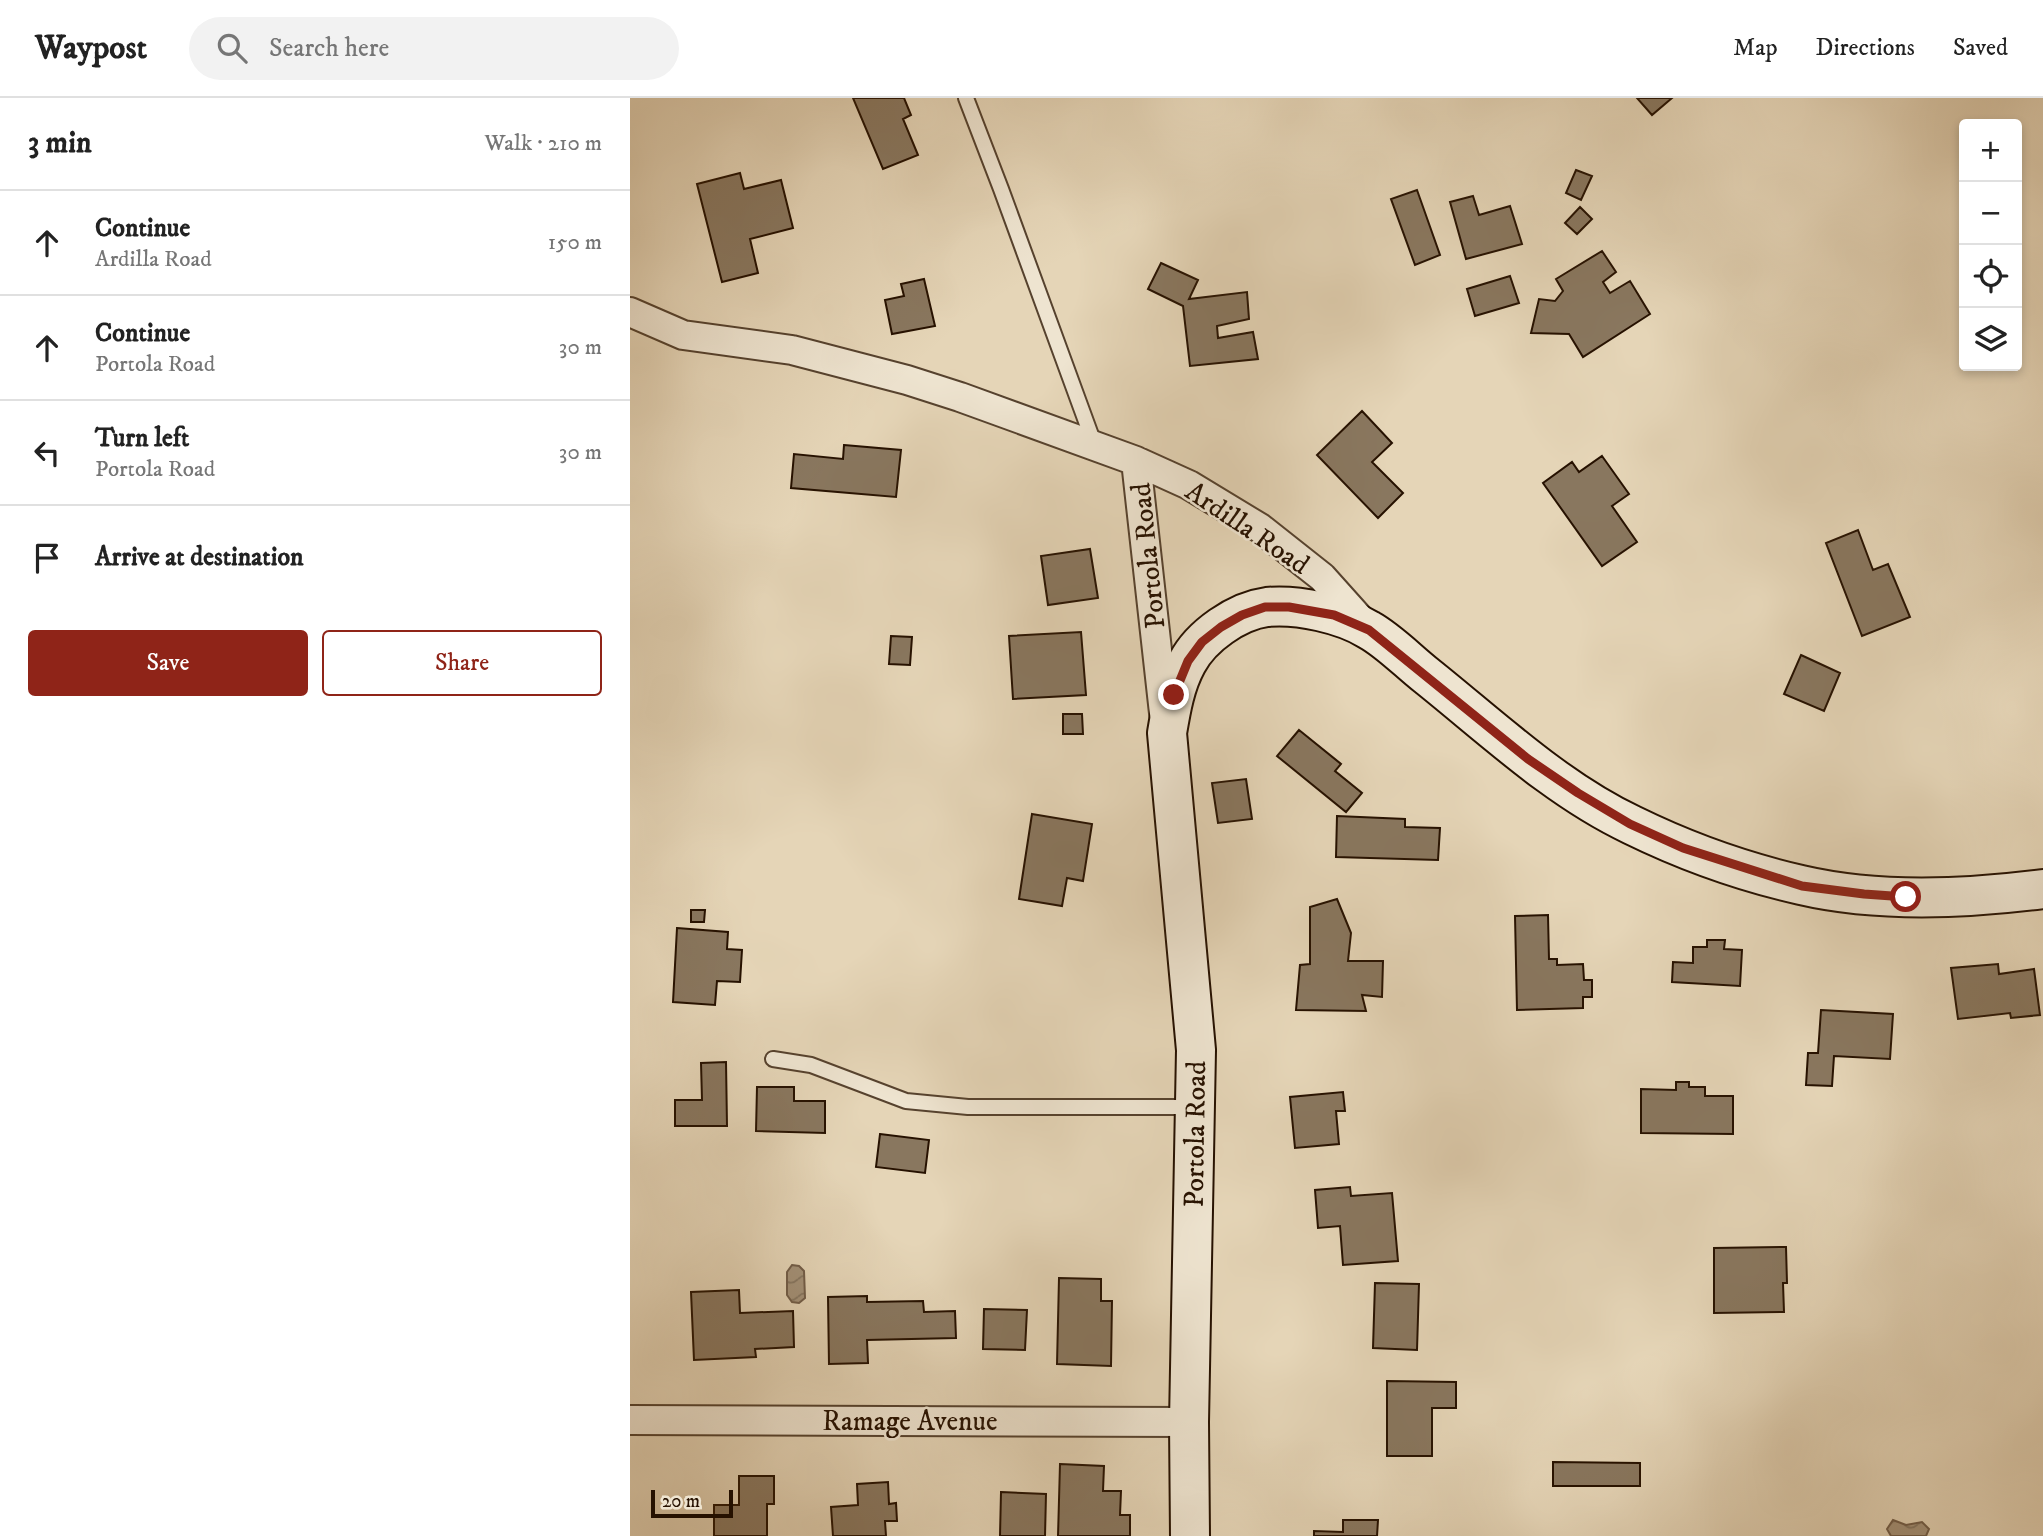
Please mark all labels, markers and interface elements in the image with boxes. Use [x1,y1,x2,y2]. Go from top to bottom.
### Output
search box [189,17,679,80]
text: Waypost [35,28,147,69]
icon: search [213,29,251,67]
text: Search here [269,32,389,65]
text: Map [1733,33,1778,63]
text: Directions [1816,33,1915,63]
text: Saved [1953,33,2008,63]
map controls [1959,119,2022,371]
button: + [1959,119,2022,182]
text: 3 min [28,125,92,162]
text: Walk · 210 m [485,129,602,158]
button: − [1959,182,2022,245]
text: Continue [95,212,190,245]
icon: ahead [28,224,66,262]
text: 150 m [548,228,602,257]
text: Ardilla Road [95,245,212,274]
button: locate [1959,245,2022,308]
button: layers [1959,308,2022,371]
text: Continue [95,317,190,350]
icon: ahead [28,329,66,367]
text: 30 m [559,333,602,362]
text: Portola Road [95,350,215,379]
text: Turn left [95,422,189,455]
icon: left [28,434,66,472]
text: 30 m [559,438,602,467]
text: Portola Road [95,455,215,484]
street label: Ardilla Road [1178,474,1316,582]
street label: Portola Road [1123,481,1174,630]
icon: arrive [28,539,66,577]
text: Arrive at destination [95,541,304,574]
button: Save [28,630,308,696]
button: Share [322,630,602,696]
route end [1158,679,1189,710]
route start [1890,881,1921,912]
street label: Portola Road [1177,1060,1214,1208]
street label: Ramage Avenue [822,1404,998,1439]
scale bar [651,1487,733,1519]
text: 20 m [662,1490,700,1513]

